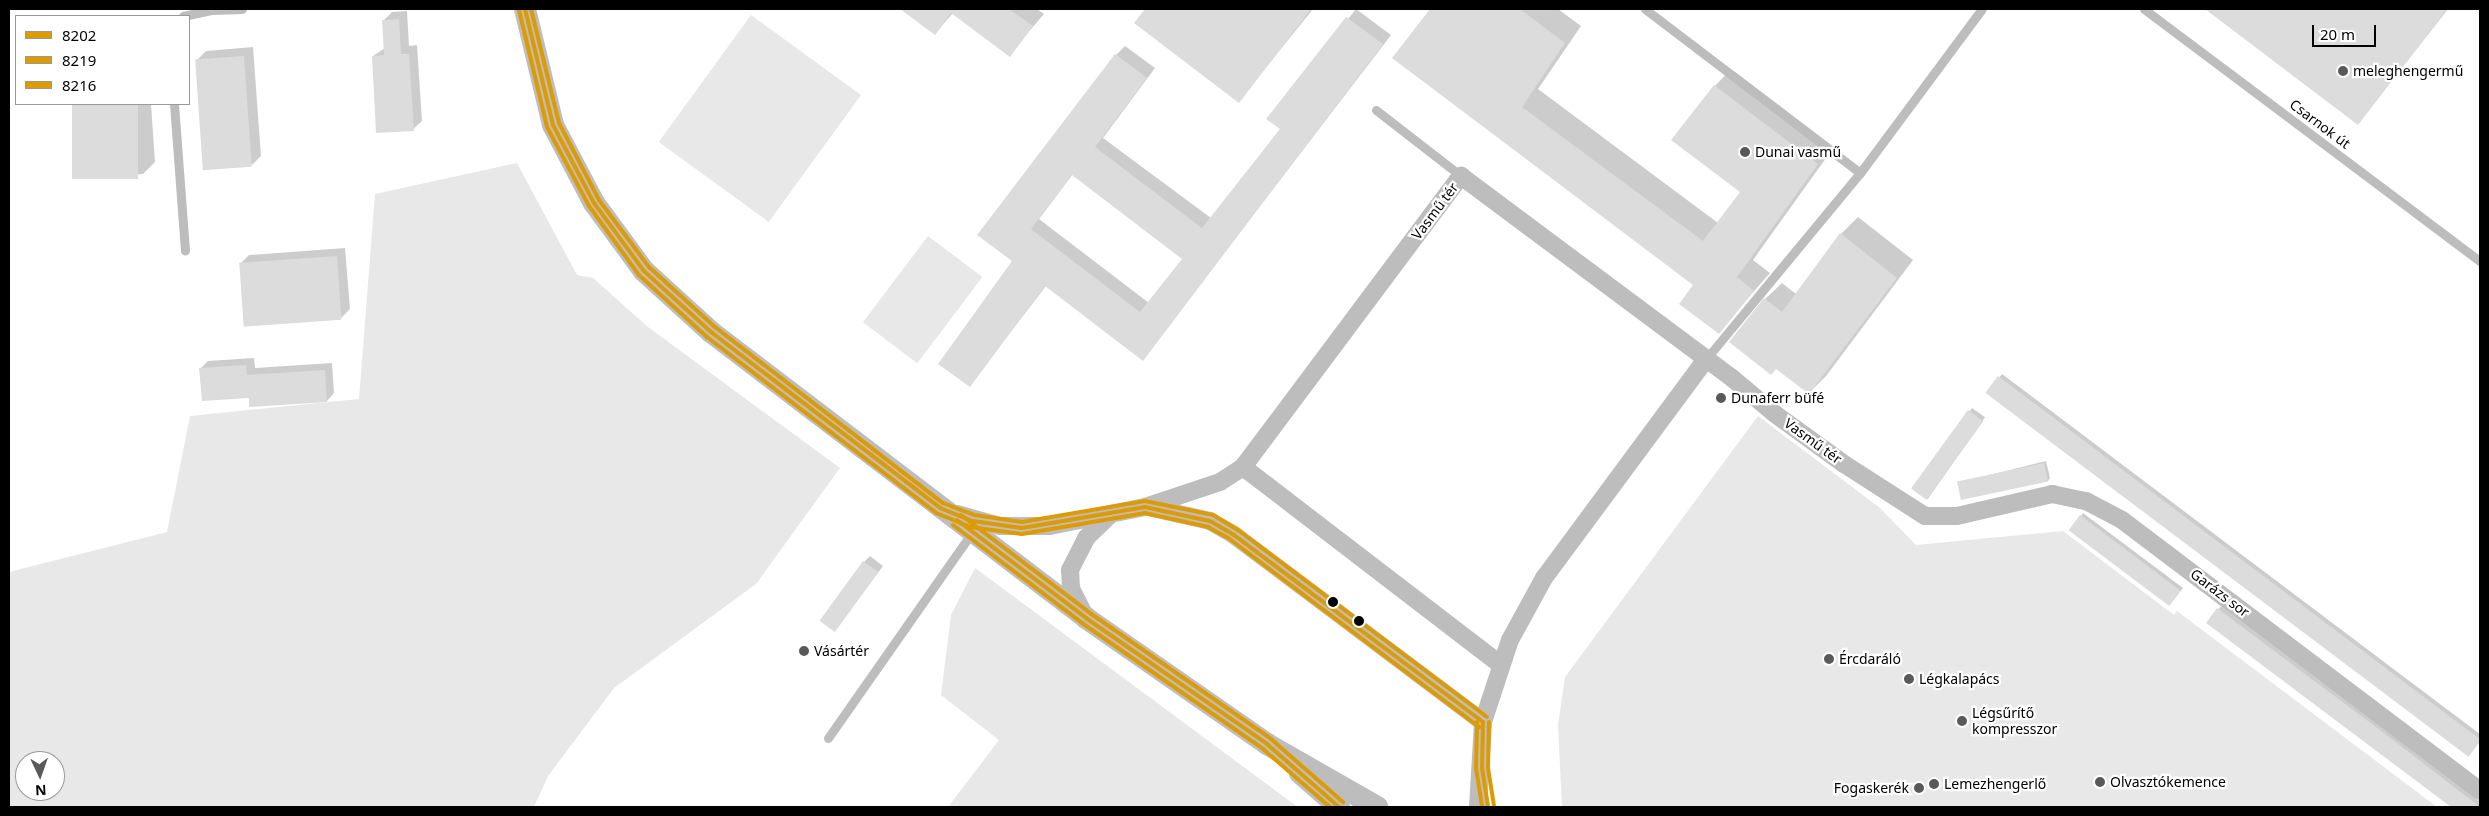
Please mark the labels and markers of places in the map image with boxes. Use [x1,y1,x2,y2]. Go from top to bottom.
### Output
place label: meleghengermű [2353,63,2463,79]
marker: meleghengermű [2337,65,2349,77]
place label: Dunai vasmű [1755,144,1841,160]
marker: Dunai vasmű [1739,146,1751,158]
place label: Dunaferr büfé [1731,390,1824,406]
marker: Dunaferr büfé [1715,392,1727,404]
unlabelled marker [1328,597,1338,607]
unlabelled marker [1354,616,1364,626]
place label: Vásártér [814,643,869,659]
marker: Vásártér [798,645,810,657]
place label: Ércdaráló [1839,651,1901,667]
marker: Ércdaráló [1823,653,1835,665]
place label: Légkalapács [1919,671,2000,687]
marker: Légkalapács [1903,673,1915,685]
place label: Légsűrítő kompresszor [1972,705,2057,738]
marker: Légsűrítő kompresszor [1956,715,1968,727]
place label: Olvasztókemence [2110,774,2226,790]
place label: Lemezhengerlő [1944,776,2046,792]
marker: Olvasztókemence [2094,776,2106,788]
marker: Lemezhengerlő [1928,778,1940,790]
place label: Fogaskerék [1834,780,1909,796]
marker: Fogaskerék [1913,782,1925,794]

